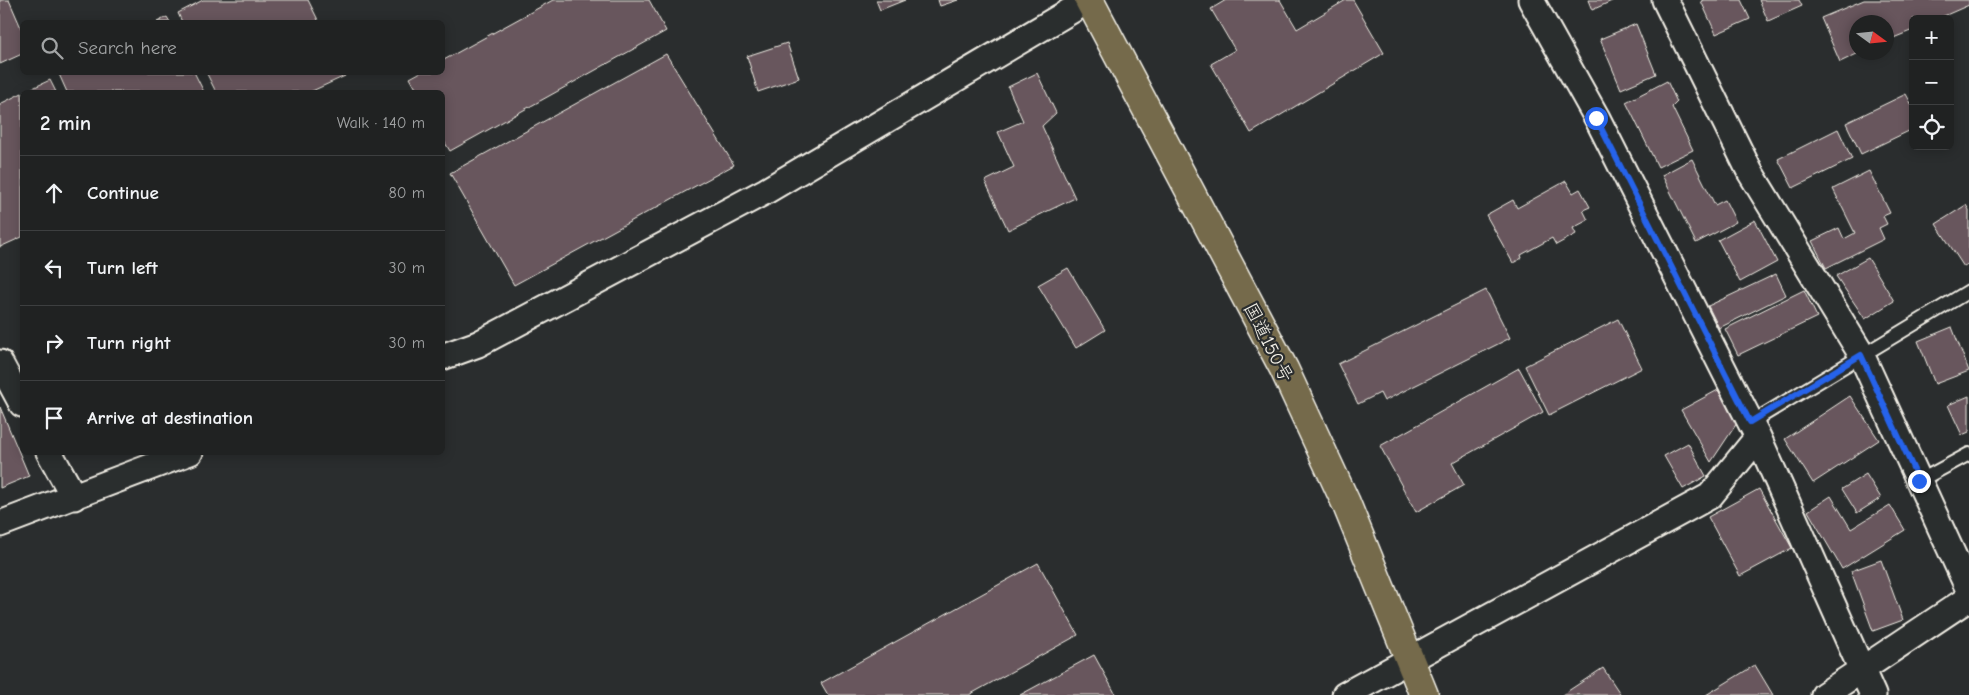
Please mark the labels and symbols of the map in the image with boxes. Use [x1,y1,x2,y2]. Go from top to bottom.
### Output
north arrow [1849,15,1894,60]
route start [1585,107,1608,130]
street label: 国道150号 [1239,299,1298,386]
route end [1908,470,1931,493]

